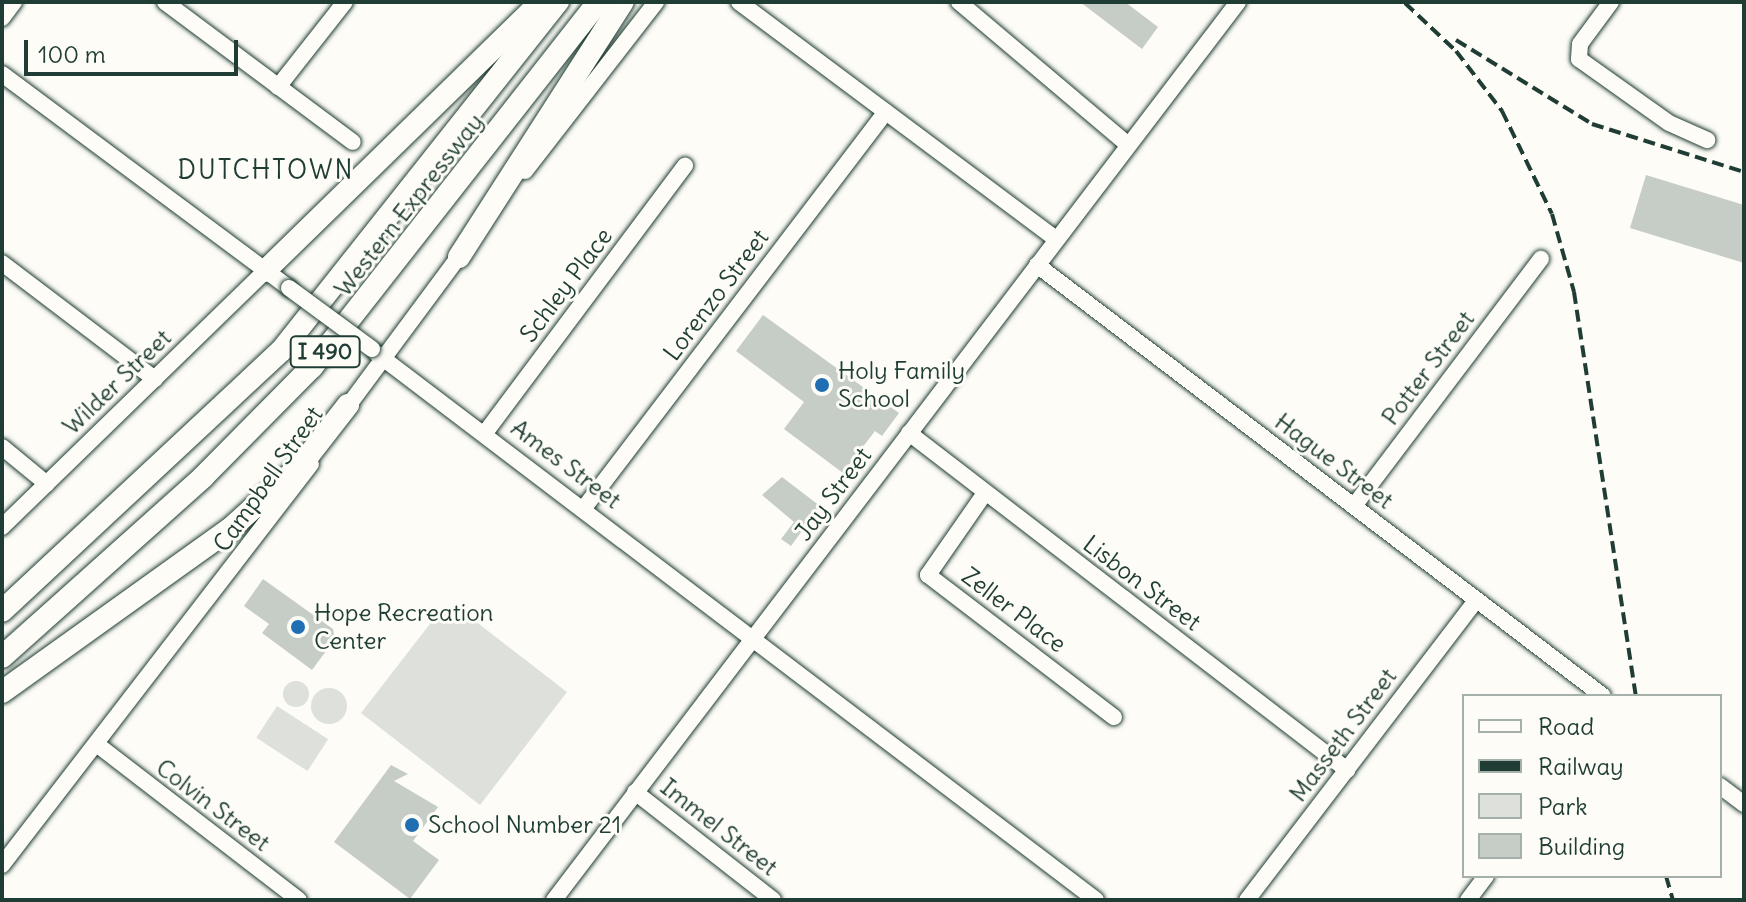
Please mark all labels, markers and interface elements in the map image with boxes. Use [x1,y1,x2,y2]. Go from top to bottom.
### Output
scale bar [28,24,242,74]
text: 100 m [38,39,106,69]
street label: Western Expressway [329,108,489,302]
district label: DUTCHTOWN [177,154,355,186]
street label: Schley Place [514,222,618,348]
street label: Lorenzo Street [657,224,775,366]
street label: Potter Street [1376,305,1480,431]
street label: Wilder Street [57,323,177,441]
road number: I 490 [289,334,361,370]
place label: Holy Family School [838,357,965,413]
marker: Holy Family School [813,376,831,394]
street label: Campbell Street [207,401,329,557]
street label: Hague Street [1269,407,1399,515]
street label: Ames Street [505,413,627,515]
street label: Jay Street [789,442,877,546]
street label: Lisbon Street [1078,529,1206,637]
street label: Zeller Place [956,561,1072,659]
place label: Hope Recreation Center [314,599,494,655]
marker: Hope Recreation Center [289,618,307,636]
street label: Masseth Street [1284,663,1402,807]
legend [1462,694,1722,878]
text: Road [1538,711,1594,741]
text: Railway [1538,751,1624,781]
street label: Colvin Street [150,753,276,857]
street label: Immel Street [655,772,783,882]
text: Park [1538,791,1588,821]
place label: School Number 21 [428,811,621,839]
marker: School Number 21 [403,816,421,834]
text: Building [1538,831,1625,861]

